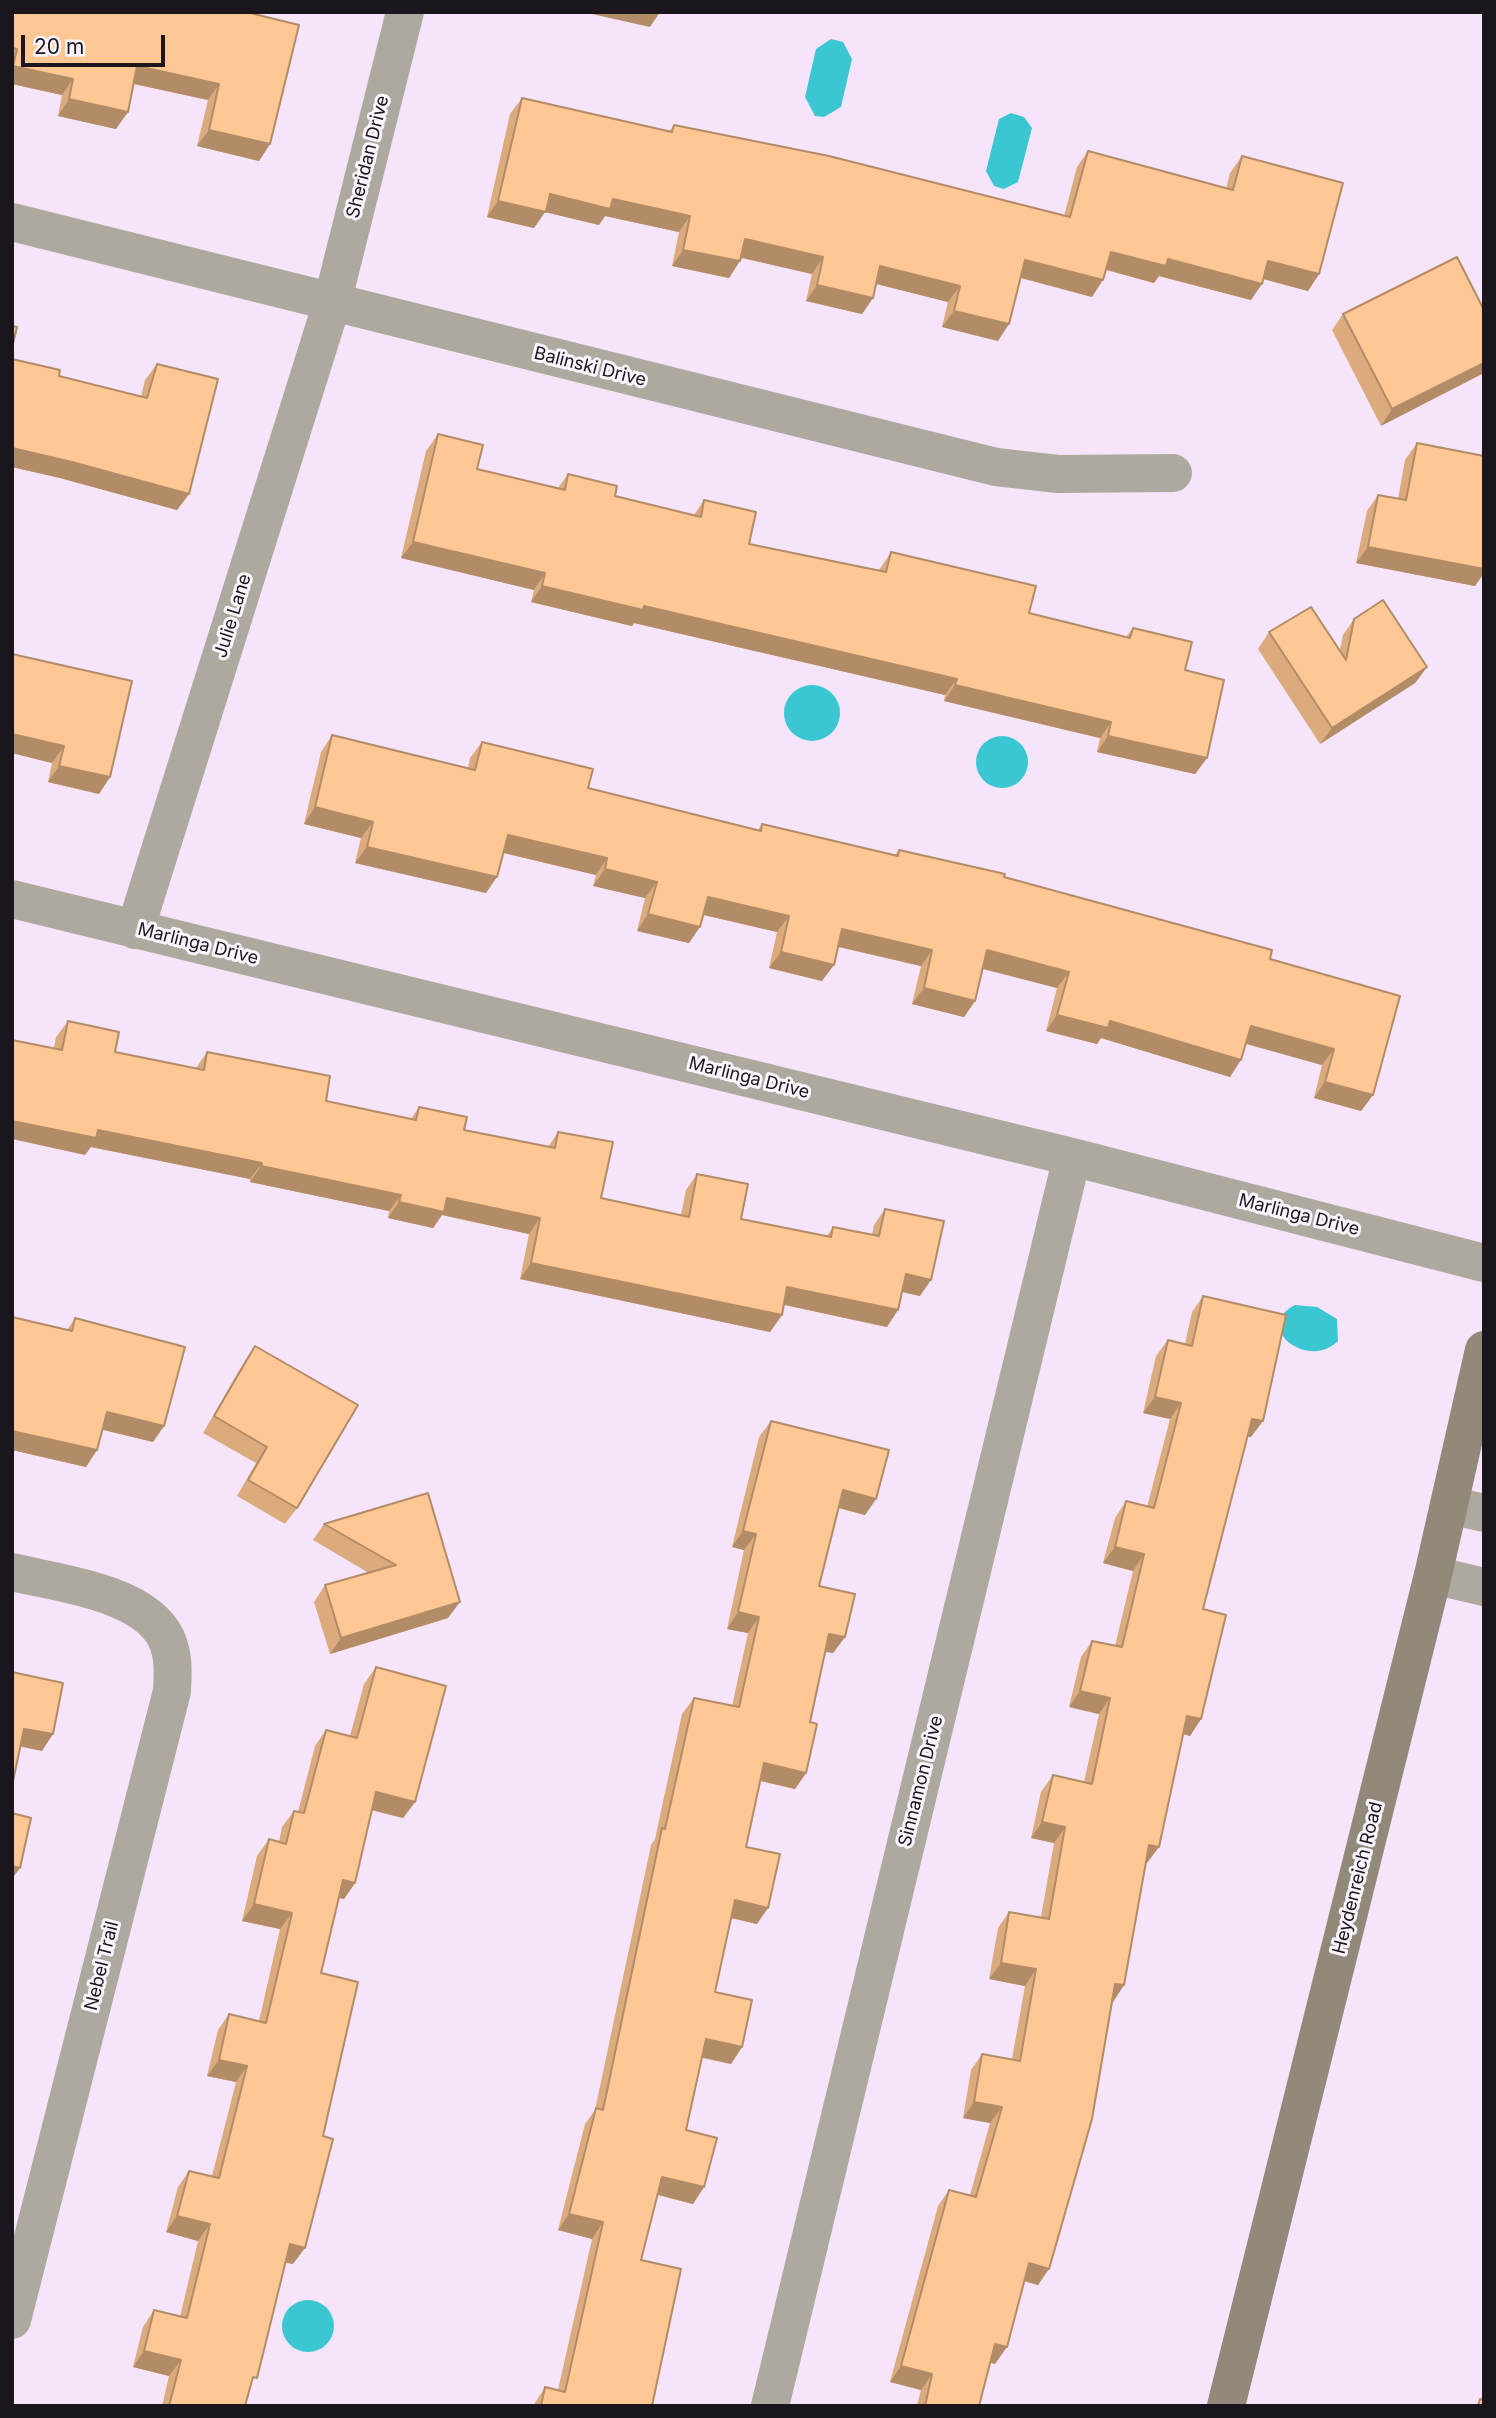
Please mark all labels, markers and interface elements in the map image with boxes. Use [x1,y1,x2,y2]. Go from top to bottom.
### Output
scale bar [24,21,168,65]
text: 20 m [34,34,84,59]
street label: Sheridan Drive [342,93,394,221]
street label: Balinski Drive [532,343,648,391]
street label: Julie Lane [210,571,256,661]
street label: Marlinga Drive [135,919,261,969]
street label: Marlinga Drive [686,1053,812,1103]
street label: Marlinga Drive [1236,1190,1362,1240]
street label: Sinnamon Drive [894,1713,948,1849]
street label: Heydenreich Road [1329,1800,1387,1956]
street label: Nebel Trail [80,1919,124,2013]

